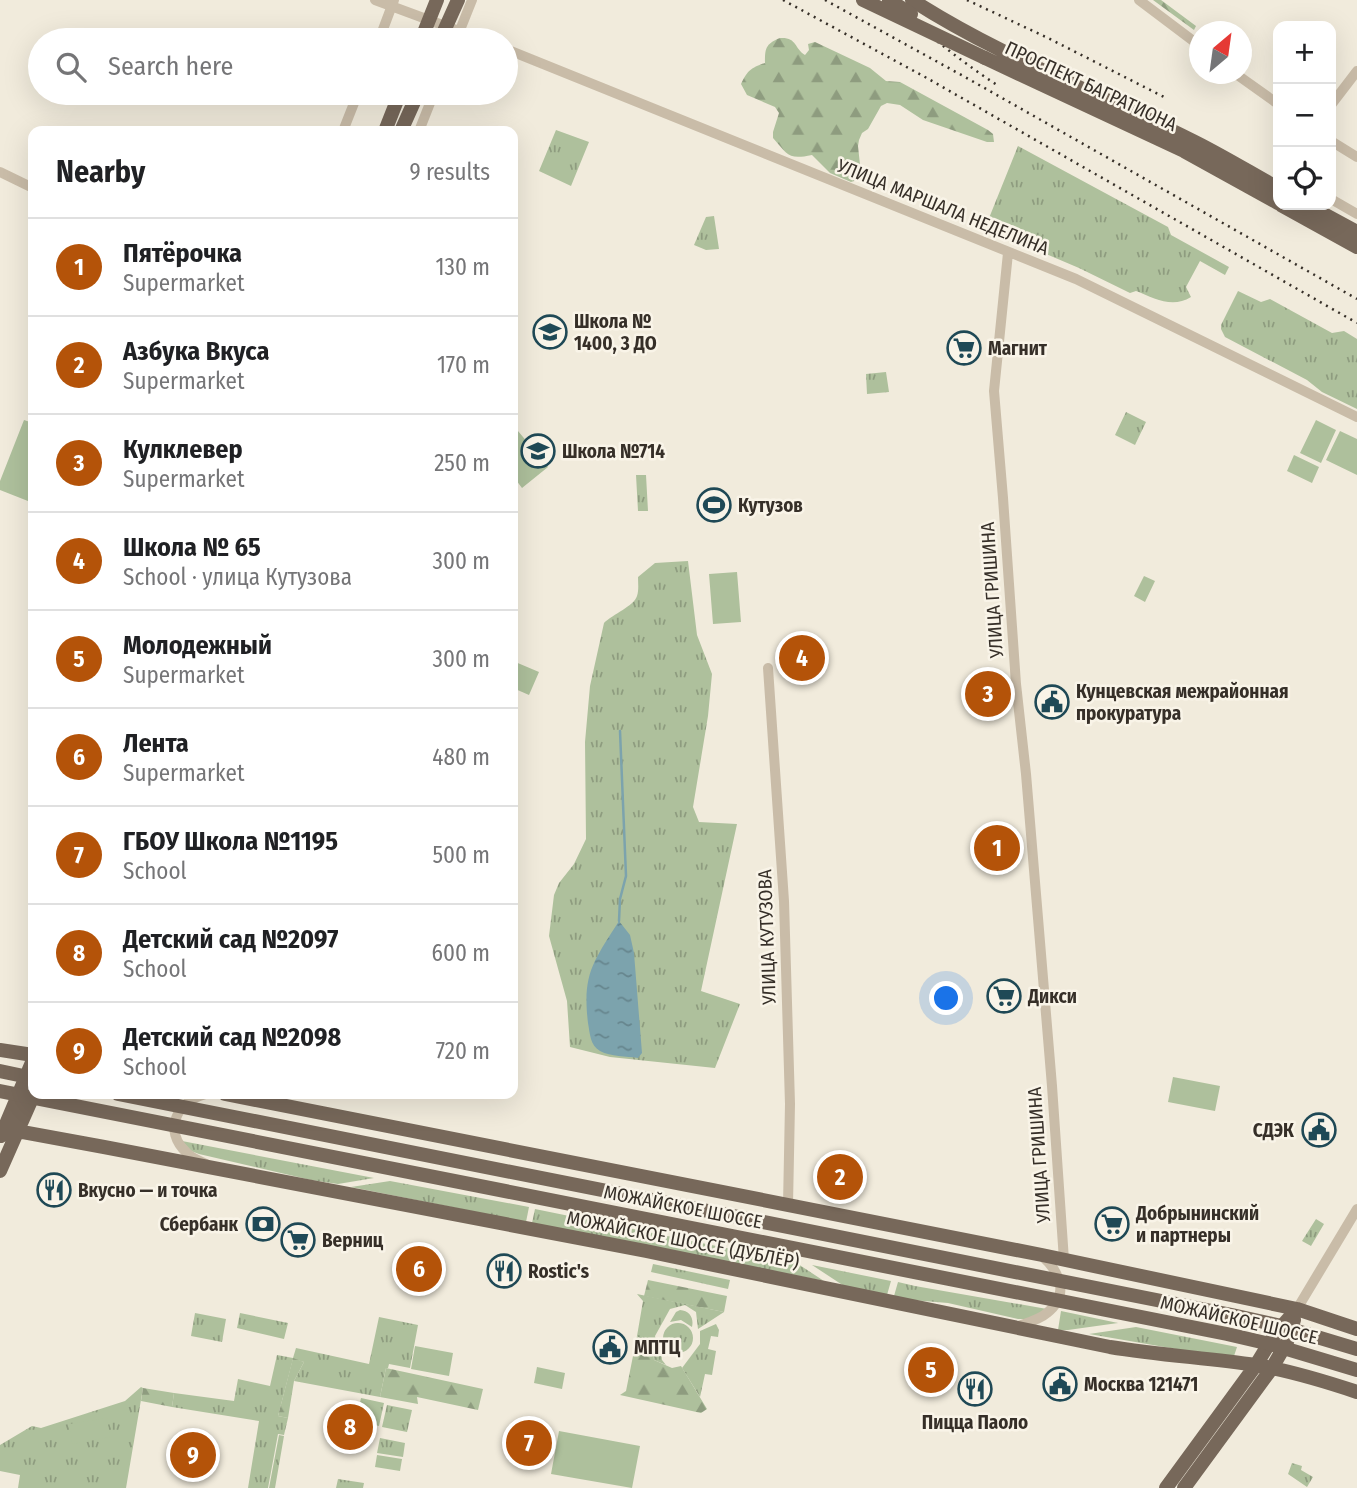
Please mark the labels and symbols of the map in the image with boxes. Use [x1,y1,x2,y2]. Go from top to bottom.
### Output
north arrow [1189,21,1252,84]
street label: ПРОСПЕКТ БАГРАТИОНА [1001,36,1181,136]
street label: УЛИЦА МАРШАЛА НЕДЕЛИНА [833,154,1052,260]
place label: Школа № 1400, 3 ДО [574,310,657,355]
school or university icon: Школа № 1400, 3 ДО [531,313,569,351]
supermarket icon: Магнит [945,329,983,367]
place label: Магнит [988,337,1048,360]
school or university icon: Школа №714 [519,432,557,470]
place label: Школа №714 [562,440,665,463]
sports icon: Кутузов [695,486,733,524]
place label: Кутузов [738,494,803,517]
street label: УЛИЦА ГРИШИНА [976,521,1008,660]
pin: 4 [779,632,825,684]
pin: 3 [965,668,1011,720]
place label: Кунцевская межрайонная прокуратура [1076,680,1289,725]
public building icon: Кунцевская межрайонная прокуратура [1033,683,1071,721]
pin: 1 [974,822,1020,874]
street label: УЛИЦА КУТУЗОВА [753,869,781,1006]
supermarket icon: Дикси [985,977,1023,1015]
your location [929,981,963,1015]
place label: Дикси [1027,985,1077,1008]
street label: УЛИЦА ГРИШИНА [1023,1086,1055,1225]
public building icon: СДЭК [1300,1111,1338,1149]
place label: СДЭК [1253,1119,1294,1142]
pin: 2 [817,1151,863,1203]
restaurant icon: Вкусно — и точка [35,1171,73,1209]
place label: Вкусно — и точка [78,1179,217,1202]
street label: МОЖАЙСКОЕ ШОССЕ [602,1180,764,1234]
place label: Добрынинский и партнеры [1135,1202,1259,1247]
bank icon: Сбербанк [244,1205,282,1243]
supermarket icon: Добрынинский и партнеры [1093,1205,1131,1243]
street label: МОЖАЙСКОЕ ШОССЕ (ДУБЛЁР) [565,1206,801,1274]
place label: Сбербанк [160,1213,238,1236]
supermarket icon: Верниц [279,1221,317,1259]
place label: Верниц [322,1229,384,1252]
pin: 6 [396,1243,442,1295]
restaurant icon: Rostic's [485,1252,523,1290]
place label: Rostic's [528,1260,590,1283]
street label: МОЖАЙСКОЕ ШОССЕ [1158,1291,1320,1349]
public building icon: МПТЦ [591,1328,629,1366]
place label: МПТЦ [634,1336,680,1359]
pin: 5 [908,1344,954,1396]
public building icon: Москва 121471 [1041,1365,1079,1403]
restaurant icon: Пицца Паоло [956,1370,994,1408]
place label: Москва 121471 [1084,1373,1198,1396]
pin: 8 [327,1401,373,1453]
place label: Пицца Паоло [922,1411,1028,1434]
pin: 7 [506,1417,552,1469]
pin: 9 [170,1429,216,1481]

